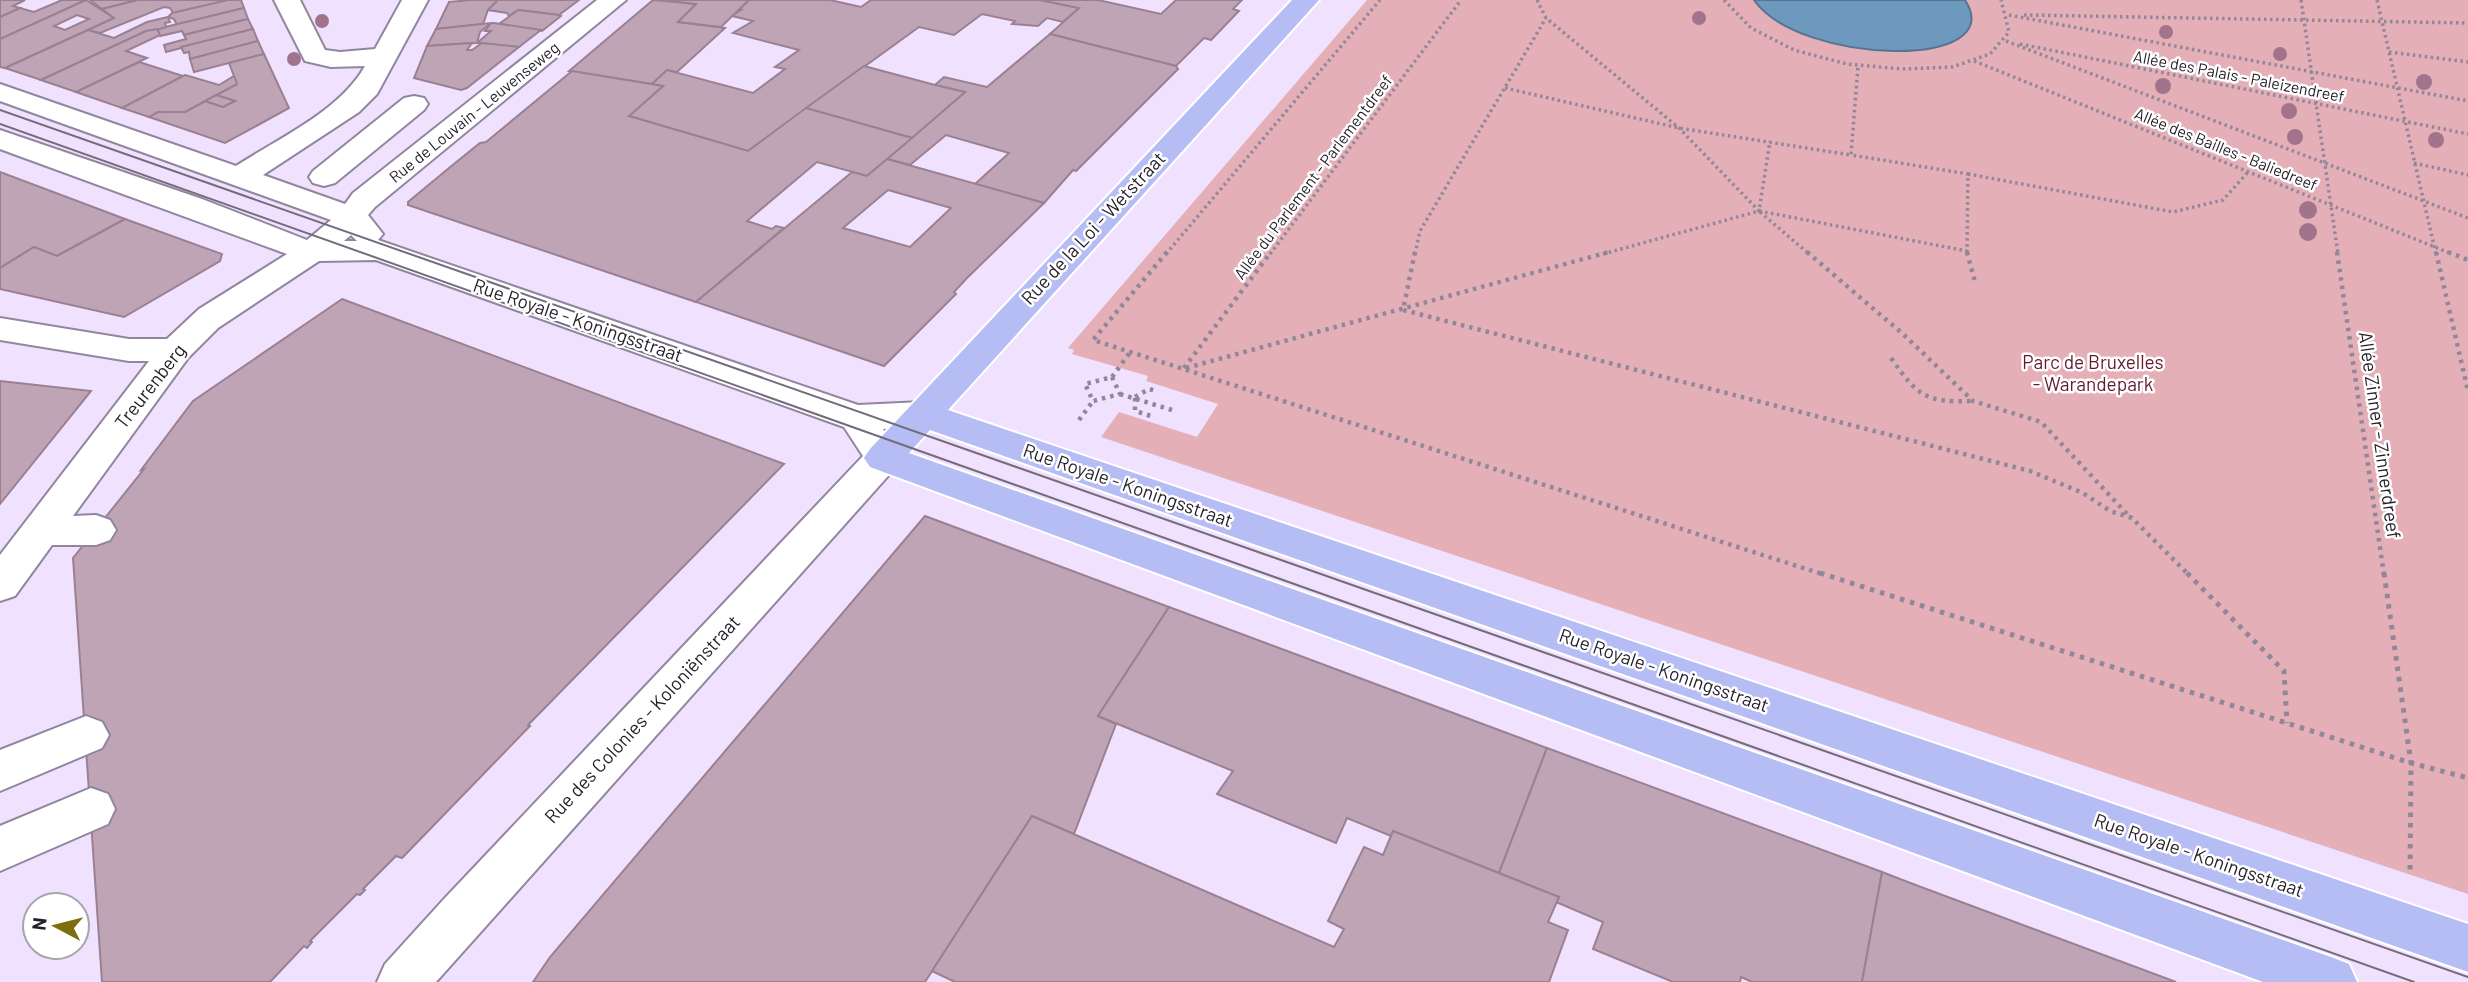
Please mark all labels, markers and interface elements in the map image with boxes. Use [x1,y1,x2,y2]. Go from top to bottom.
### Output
street label: Rue de Louvain - Leuvenseweg [385,37,562,186]
street label: Allée des Palais - Paleizendreef [2132,46,2346,105]
street label: Allée du Parlement - Parlementdreef [1230,71,1396,283]
street label: Allée des Bailles - Baliedreef [2132,103,2321,194]
street label: Rue de la Loi - Wetstraat [1016,146,1170,309]
street label: Rue Royale - Koningsstraat [470,273,686,366]
street label: Allée Zinner - Zinnerdreef [2355,330,2406,540]
street label: Treurenberg [109,339,190,433]
park label: Parc de Bruxelles - Warandepark [2022,350,2164,395]
street label: Rue Royale - Koningsstraat [1020,438,1236,531]
street label: Rue des Colonies - Koloniënstraat [539,610,744,827]
street label: Rue Royale - Koningsstraat [1556,623,1772,716]
street label: Rue Royale - Koningsstraat [2091,808,2307,901]
north arrow [21,891,91,961]
text: N [26,916,51,932]

